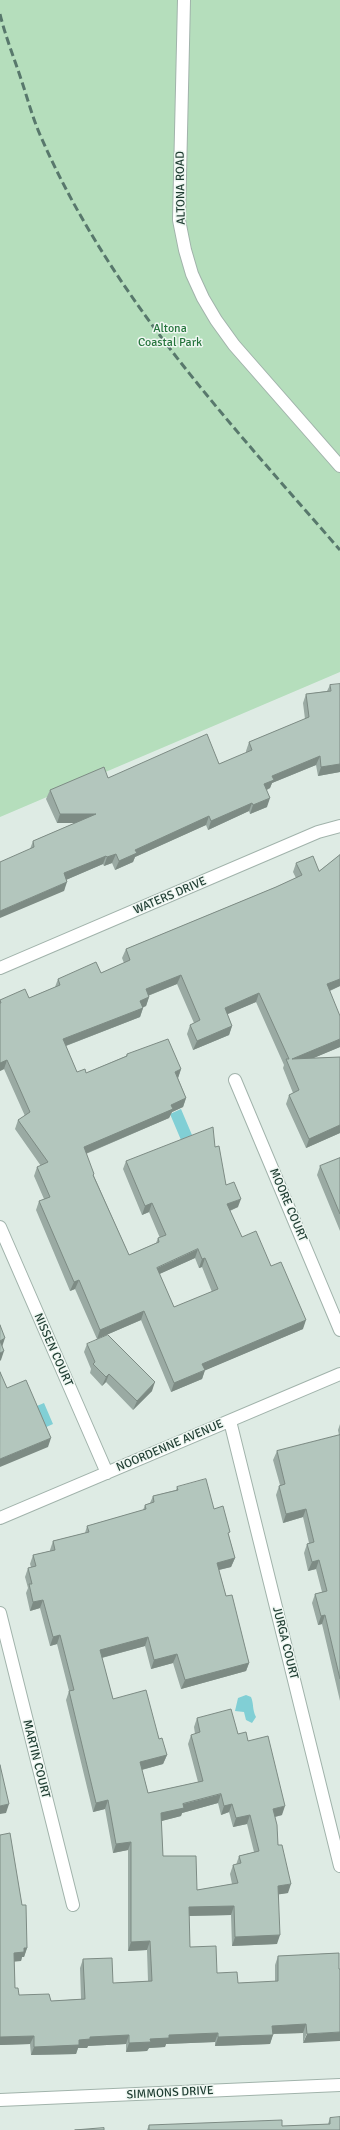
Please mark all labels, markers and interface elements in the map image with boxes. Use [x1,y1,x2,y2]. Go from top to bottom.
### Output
street label: ALTONA ROAD [173,151,189,225]
park label: Altona Coastal Park [138,322,202,350]
street label: WATERS DRIVE [131,874,209,918]
street label: MOORE COURT [266,1166,310,1244]
street label: NISSEN COURT [30,1311,76,1389]
street label: NOORDENNE AVENUE [114,1417,226,1475]
street label: JURGA COURT [269,1605,301,1681]
street label: MARTIN COURT [19,1718,53,1800]
street label: SIMMONS DRIVE [126,2084,214,2102]

